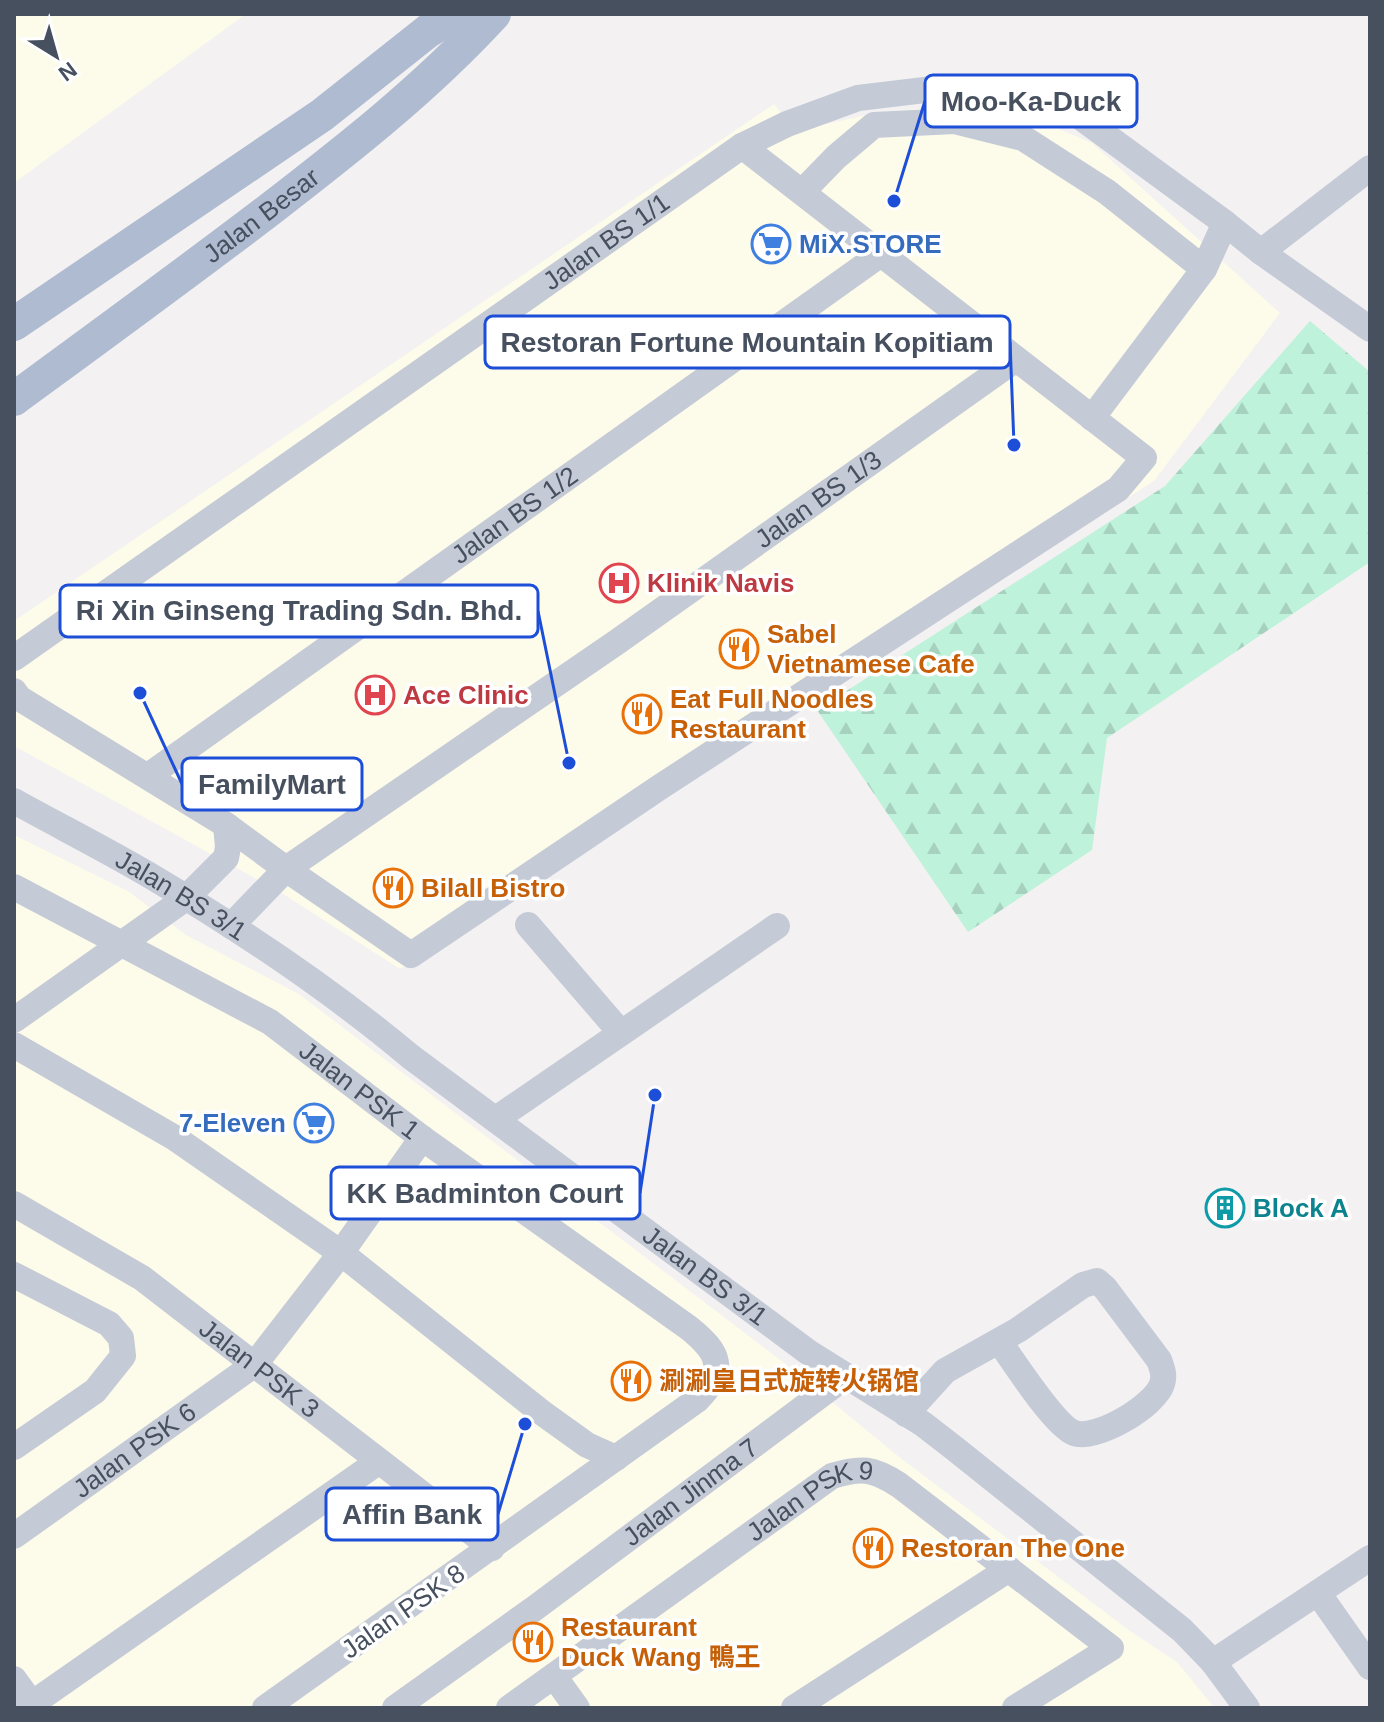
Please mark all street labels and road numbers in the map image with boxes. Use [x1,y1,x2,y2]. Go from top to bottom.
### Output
street label: Jalan Besar [198,162,325,269]
street label: Jalan BS 1/1 [537,187,675,296]
street label: Jalan BS 1/3 [749,444,887,554]
street label: Jalan BS 1/2 [446,460,583,570]
street label: Jalan BS 3/1 [111,844,252,947]
street label: Jalan PSK 1 [293,1035,426,1146]
street label: Jalan BS 3/1 [637,1220,773,1332]
street label: Jalan PSK 3 [193,1313,325,1424]
street label: Jalan PSK 6 [67,1396,201,1504]
street label: Jalan Jinma 7 [617,1432,764,1552]
street label: Jalan PSK 9 [741,1455,875,1547]
street label: Jalan PSK 8 [336,1558,470,1664]

